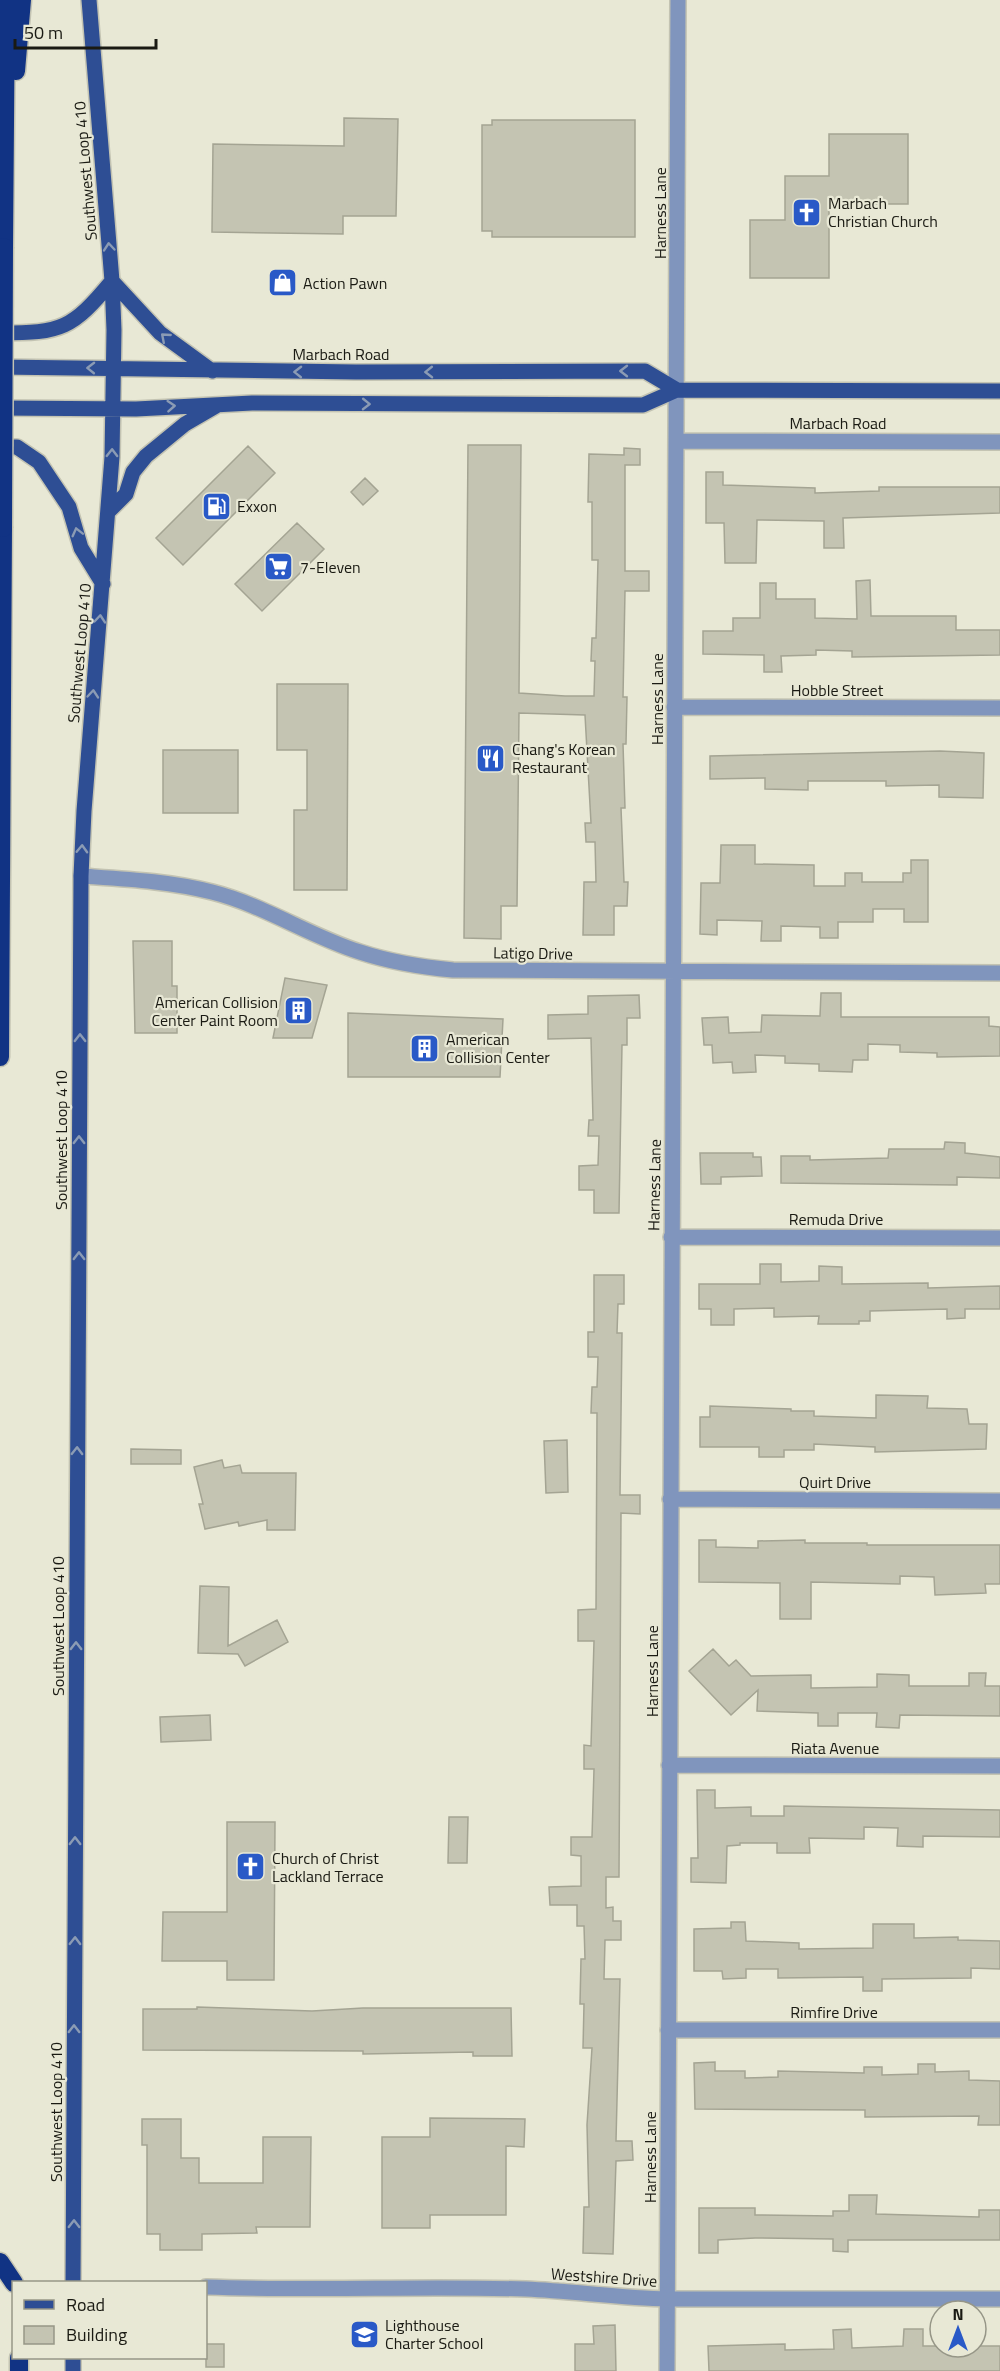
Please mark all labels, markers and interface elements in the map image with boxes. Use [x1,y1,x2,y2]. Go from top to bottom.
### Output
scale bar [15,12,156,50]
text: 50 m [24,19,63,46]
street label: Southwest Loop 410 [67,100,103,242]
street label: Harness Lane [648,167,672,259]
place label: Marbach Christian Church [828,191,938,233]
church icon: Marbach Christian Church [791,196,823,228]
one-way arrow [103,243,116,252]
shop icon: Action Pawn [266,267,298,299]
place label: Action Pawn [303,271,387,295]
one-way arrow [161,333,172,344]
street label: Marbach Road [292,342,390,366]
one-way arrow [86,362,95,375]
one-way arrow [293,365,302,378]
one-way arrow [619,365,628,377]
one-way arrow [424,366,433,378]
one-way arrow [362,398,371,410]
one-way arrow [167,400,176,413]
street label: Marbach Road [789,411,887,435]
one-way arrow [106,448,118,457]
fuel station icon: Exxon [200,490,232,522]
place label: Exxon [237,494,277,518]
one-way arrow [72,527,85,537]
supermarket icon: 7-Eleven [263,551,295,583]
place label: 7-Eleven [300,555,361,579]
street label: Southwest Loop 410 [61,582,97,724]
one-way arrow [93,615,106,624]
street label: Harness Lane [645,653,669,745]
street label: Hobble Street [791,678,884,702]
one-way arrow [87,690,100,699]
place label: Chang's Korean Restaurant [512,737,616,779]
restaurant icon: Chang's Korean Restaurant [475,742,507,774]
one-way arrow [75,844,88,853]
street label: Latigo Drive [493,940,573,966]
place label: American Collision Center Paint Room [151,990,278,1032]
building icon: American Collision Center Paint Room [283,995,315,1027]
place label: American Collision Center [446,1027,550,1069]
building icon: American Collision Center [409,1032,441,1064]
one-way arrow [74,1034,86,1043]
street label: Southwest Loop 410 [49,1070,73,1210]
one-way arrow [73,1135,85,1144]
street label: Harness Lane [641,1139,667,1231]
street label: Remuda Drive [789,1207,883,1231]
one-way arrow [73,1251,85,1260]
one-way arrow [71,1446,83,1455]
street label: Quirt Drive [799,1470,871,1494]
street label: Southwest Loop 410 [46,1556,70,1696]
street label: Harness Lane [640,1625,664,1717]
one-way arrow [70,1641,82,1650]
street label: Riata Avenue [791,1736,879,1760]
one-way arrow [69,1836,81,1845]
place label: Church of Christ Lackland Terrace [272,1846,384,1888]
church icon: Church of Christ Lackland Terrace [235,1851,267,1883]
one-way arrow [69,1937,81,1946]
street label: Rimfire Drive [790,2000,878,2024]
one-way arrow [68,2025,80,2034]
street label: Southwest Loop 410 [44,2042,68,2182]
street label: Harness Lane [638,2111,662,2203]
one-way arrow [68,2220,80,2229]
street label: Westshire Drive [550,2261,658,2293]
legend [12,2281,207,2359]
text: Road [66,2291,105,2318]
north arrow [928,2299,988,2359]
text: N [952,2302,964,2326]
place label: Lighthouse Charter School [385,2313,483,2355]
school or university icon: Lighthouse Charter School [348,2318,380,2350]
text: Building [66,2321,127,2348]

